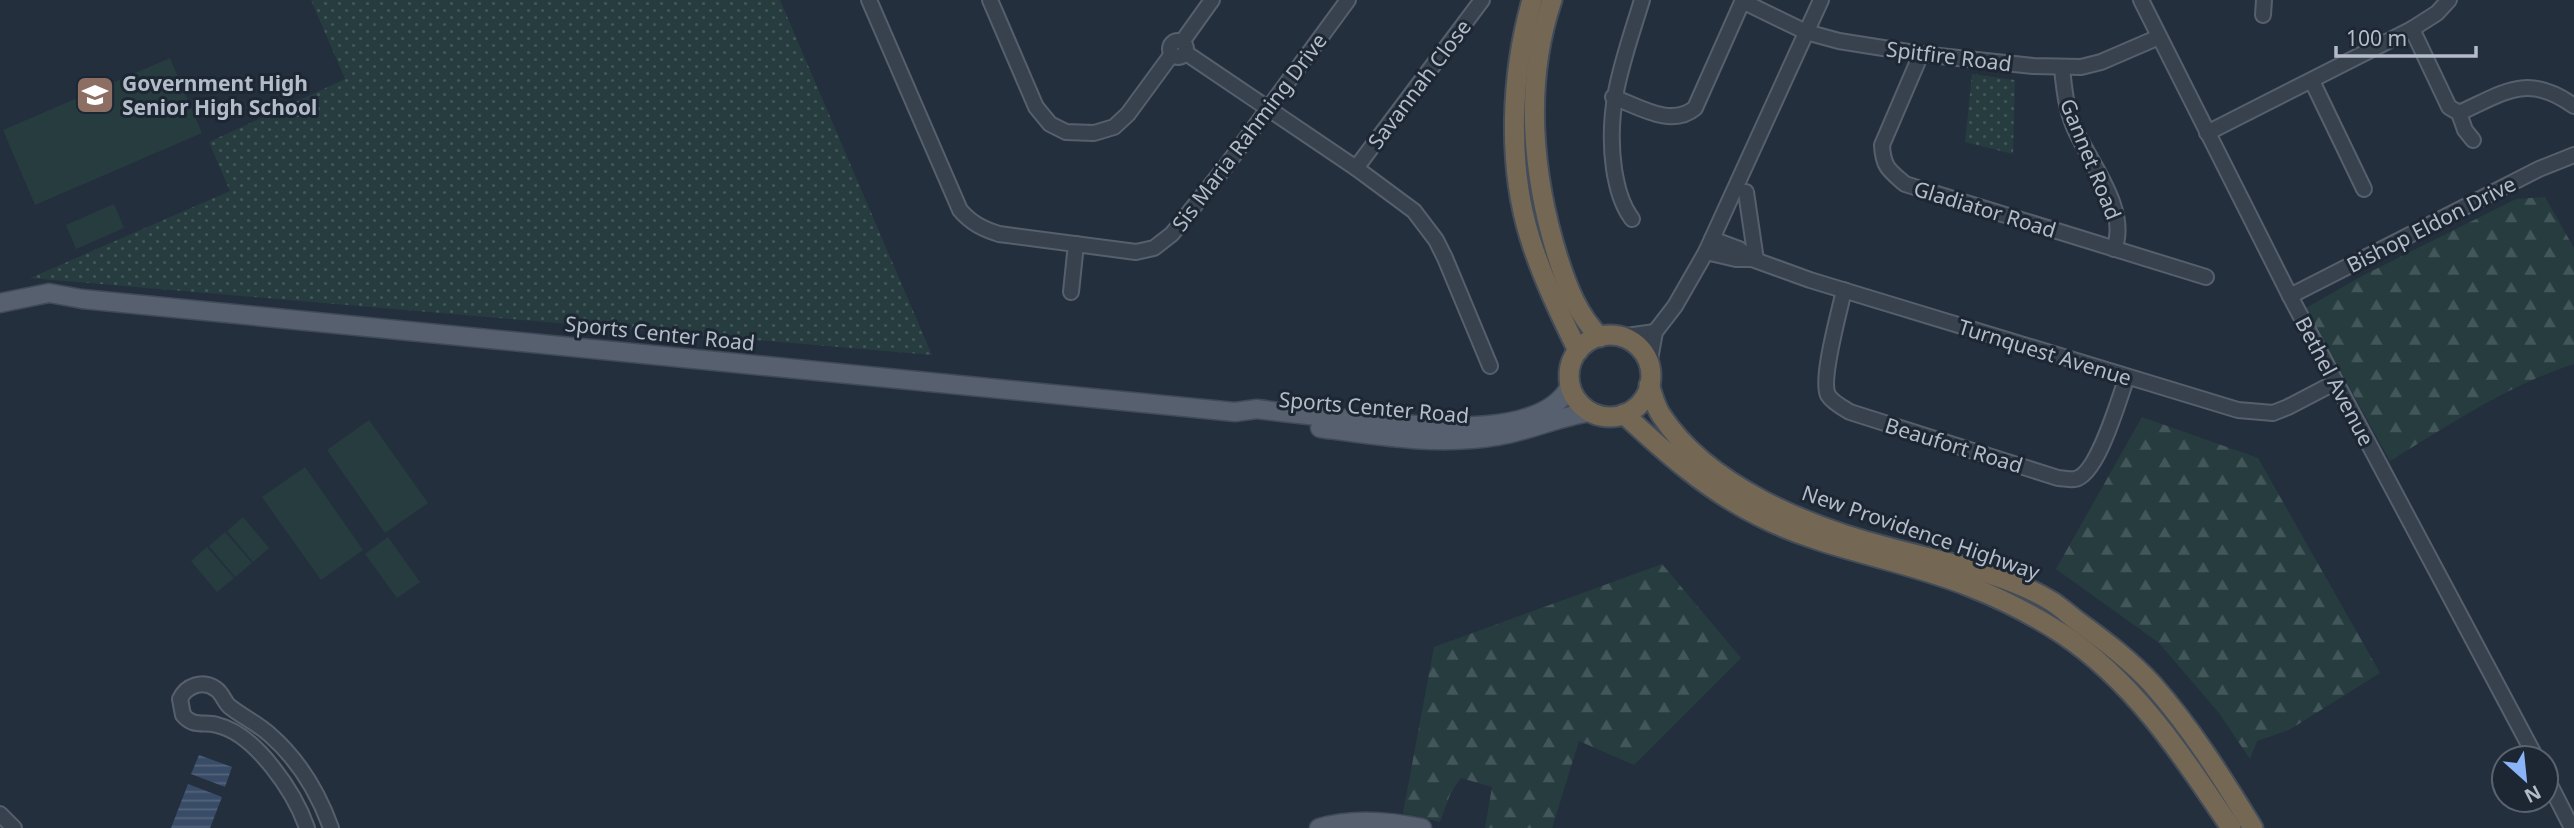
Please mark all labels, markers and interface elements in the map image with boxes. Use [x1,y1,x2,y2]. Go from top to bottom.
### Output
street label: Savannah Close [1361,14,1477,154]
scale bar [2336,14,2476,58]
text: 100 m [2346,24,2407,52]
street label: Sis Maria Rahming Drive [1165,27,1333,237]
street label: Spitfire Road [1885,34,2013,78]
place label: Government High Senior High School [122,69,317,121]
school or university icon: Government High Senior High School [74,74,116,116]
street label: Gannet Road [2054,94,2128,224]
street label: Bishop Eldon Drive [2342,169,2520,279]
street label: Gladiator Road [1910,174,2060,244]
street label: Sports Center Road [564,309,756,357]
street label: Turnquest Avenue [1955,312,2135,392]
street label: Bethel Avenue [2289,312,2381,450]
street label: Sports Center Road [1278,385,1470,429]
street label: Beaufort Road [1882,411,2026,479]
street label: New Providence Highway [1798,478,2044,586]
north arrow [2490,744,2560,814]
text: N [2520,779,2546,809]

